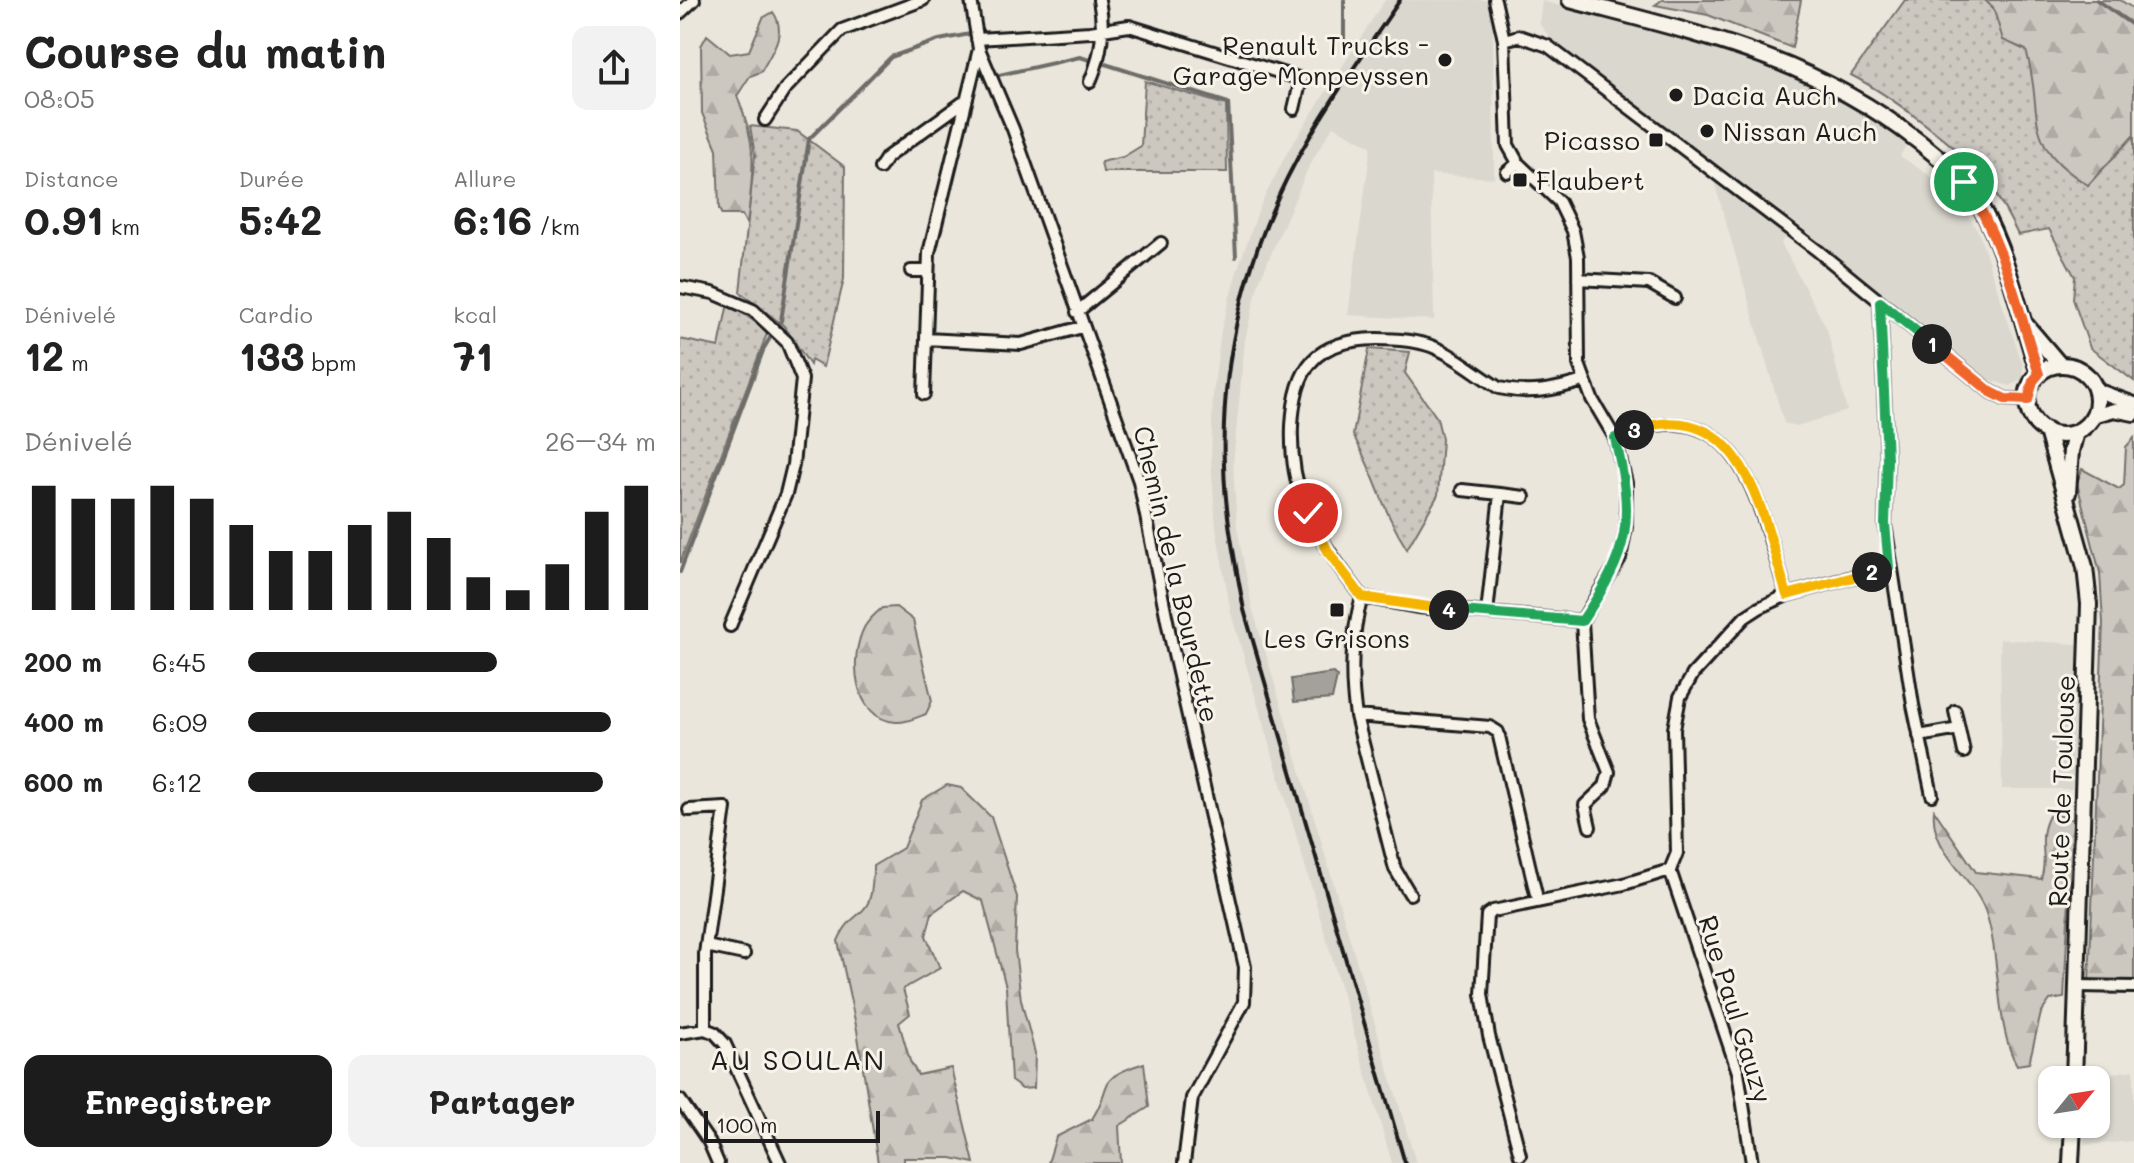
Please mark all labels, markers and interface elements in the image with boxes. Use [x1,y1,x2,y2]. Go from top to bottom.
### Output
text: Course du matin [24,22,386,79]
button: share [572,26,656,110]
place label: Renault Trucks - Garage Monpeyssen [1173,28,1429,92]
marker: Renault Trucks - Garage Monpeyssen [1436,51,1454,69]
place label: Dacia Auch [1692,78,1836,112]
text: 08:05 [24,81,95,115]
marker: Dacia Auch [1667,86,1685,104]
place label: Nissan Auch [1723,114,1877,148]
marker: Nissan Auch [1698,122,1716,140]
place label: Picasso [1544,123,1640,157]
marker: Picasso [1647,131,1665,149]
pin [1930,148,1998,216]
icon: arrive [1942,160,1986,204]
place label: Flaubert [1536,163,1645,197]
text: Distance [24,164,119,193]
text: Durée [239,164,304,193]
text: Allure [453,164,516,193]
marker: Flaubert [1511,171,1529,189]
text: 0.91 [24,193,104,245]
text: 5:42 [239,193,322,245]
text: 6:16 [453,193,532,245]
text: km [104,212,140,241]
text: /km [532,212,580,241]
text: Dénivelé [24,300,116,329]
text: Cardio [239,300,313,329]
text: kcal [453,300,497,329]
pin: 1 [1912,324,1952,364]
text: 12 [24,329,64,381]
text: 133 [239,329,304,381]
text: 71 [453,329,493,381]
text: 1 [1927,329,1937,358]
text: m [64,348,89,377]
text: bpm [304,348,357,377]
pin: 3 [1614,410,1654,450]
text: 3 [1627,415,1641,444]
street label: Chemin de la Bourdette [1126,423,1228,725]
text: Dénivelé [24,424,133,458]
text: 26–34 m [545,424,656,458]
pin [1274,479,1342,547]
icon: check [1286,491,1330,535]
pin: 2 [1852,552,1892,592]
text: 2 [1866,557,1878,586]
pin: 4 [1429,590,1469,630]
text: 4 [1442,595,1456,624]
marker: Les Grisons [1328,601,1346,619]
place label: Les Grisons [1264,621,1410,655]
text: 200 m [24,645,102,679]
text: 6:45 [152,645,206,679]
street label: Route de Toulouse [2040,674,2082,908]
text: 400 m [24,705,104,739]
text: 6:09 [152,705,207,739]
text: 600 m [24,765,103,799]
text: 6:12 [152,765,202,799]
street label: Rue Paul Gauzy [1691,911,1781,1107]
district label: AU SOULAN [710,1041,886,1077]
button: Enregistrer [24,1055,332,1147]
button: Partager [348,1055,656,1147]
north arrow [2038,1066,2110,1138]
map controls [2038,1066,2110,1138]
scale bar [704,1107,880,1143]
text: 100 m [716,1110,778,1139]

